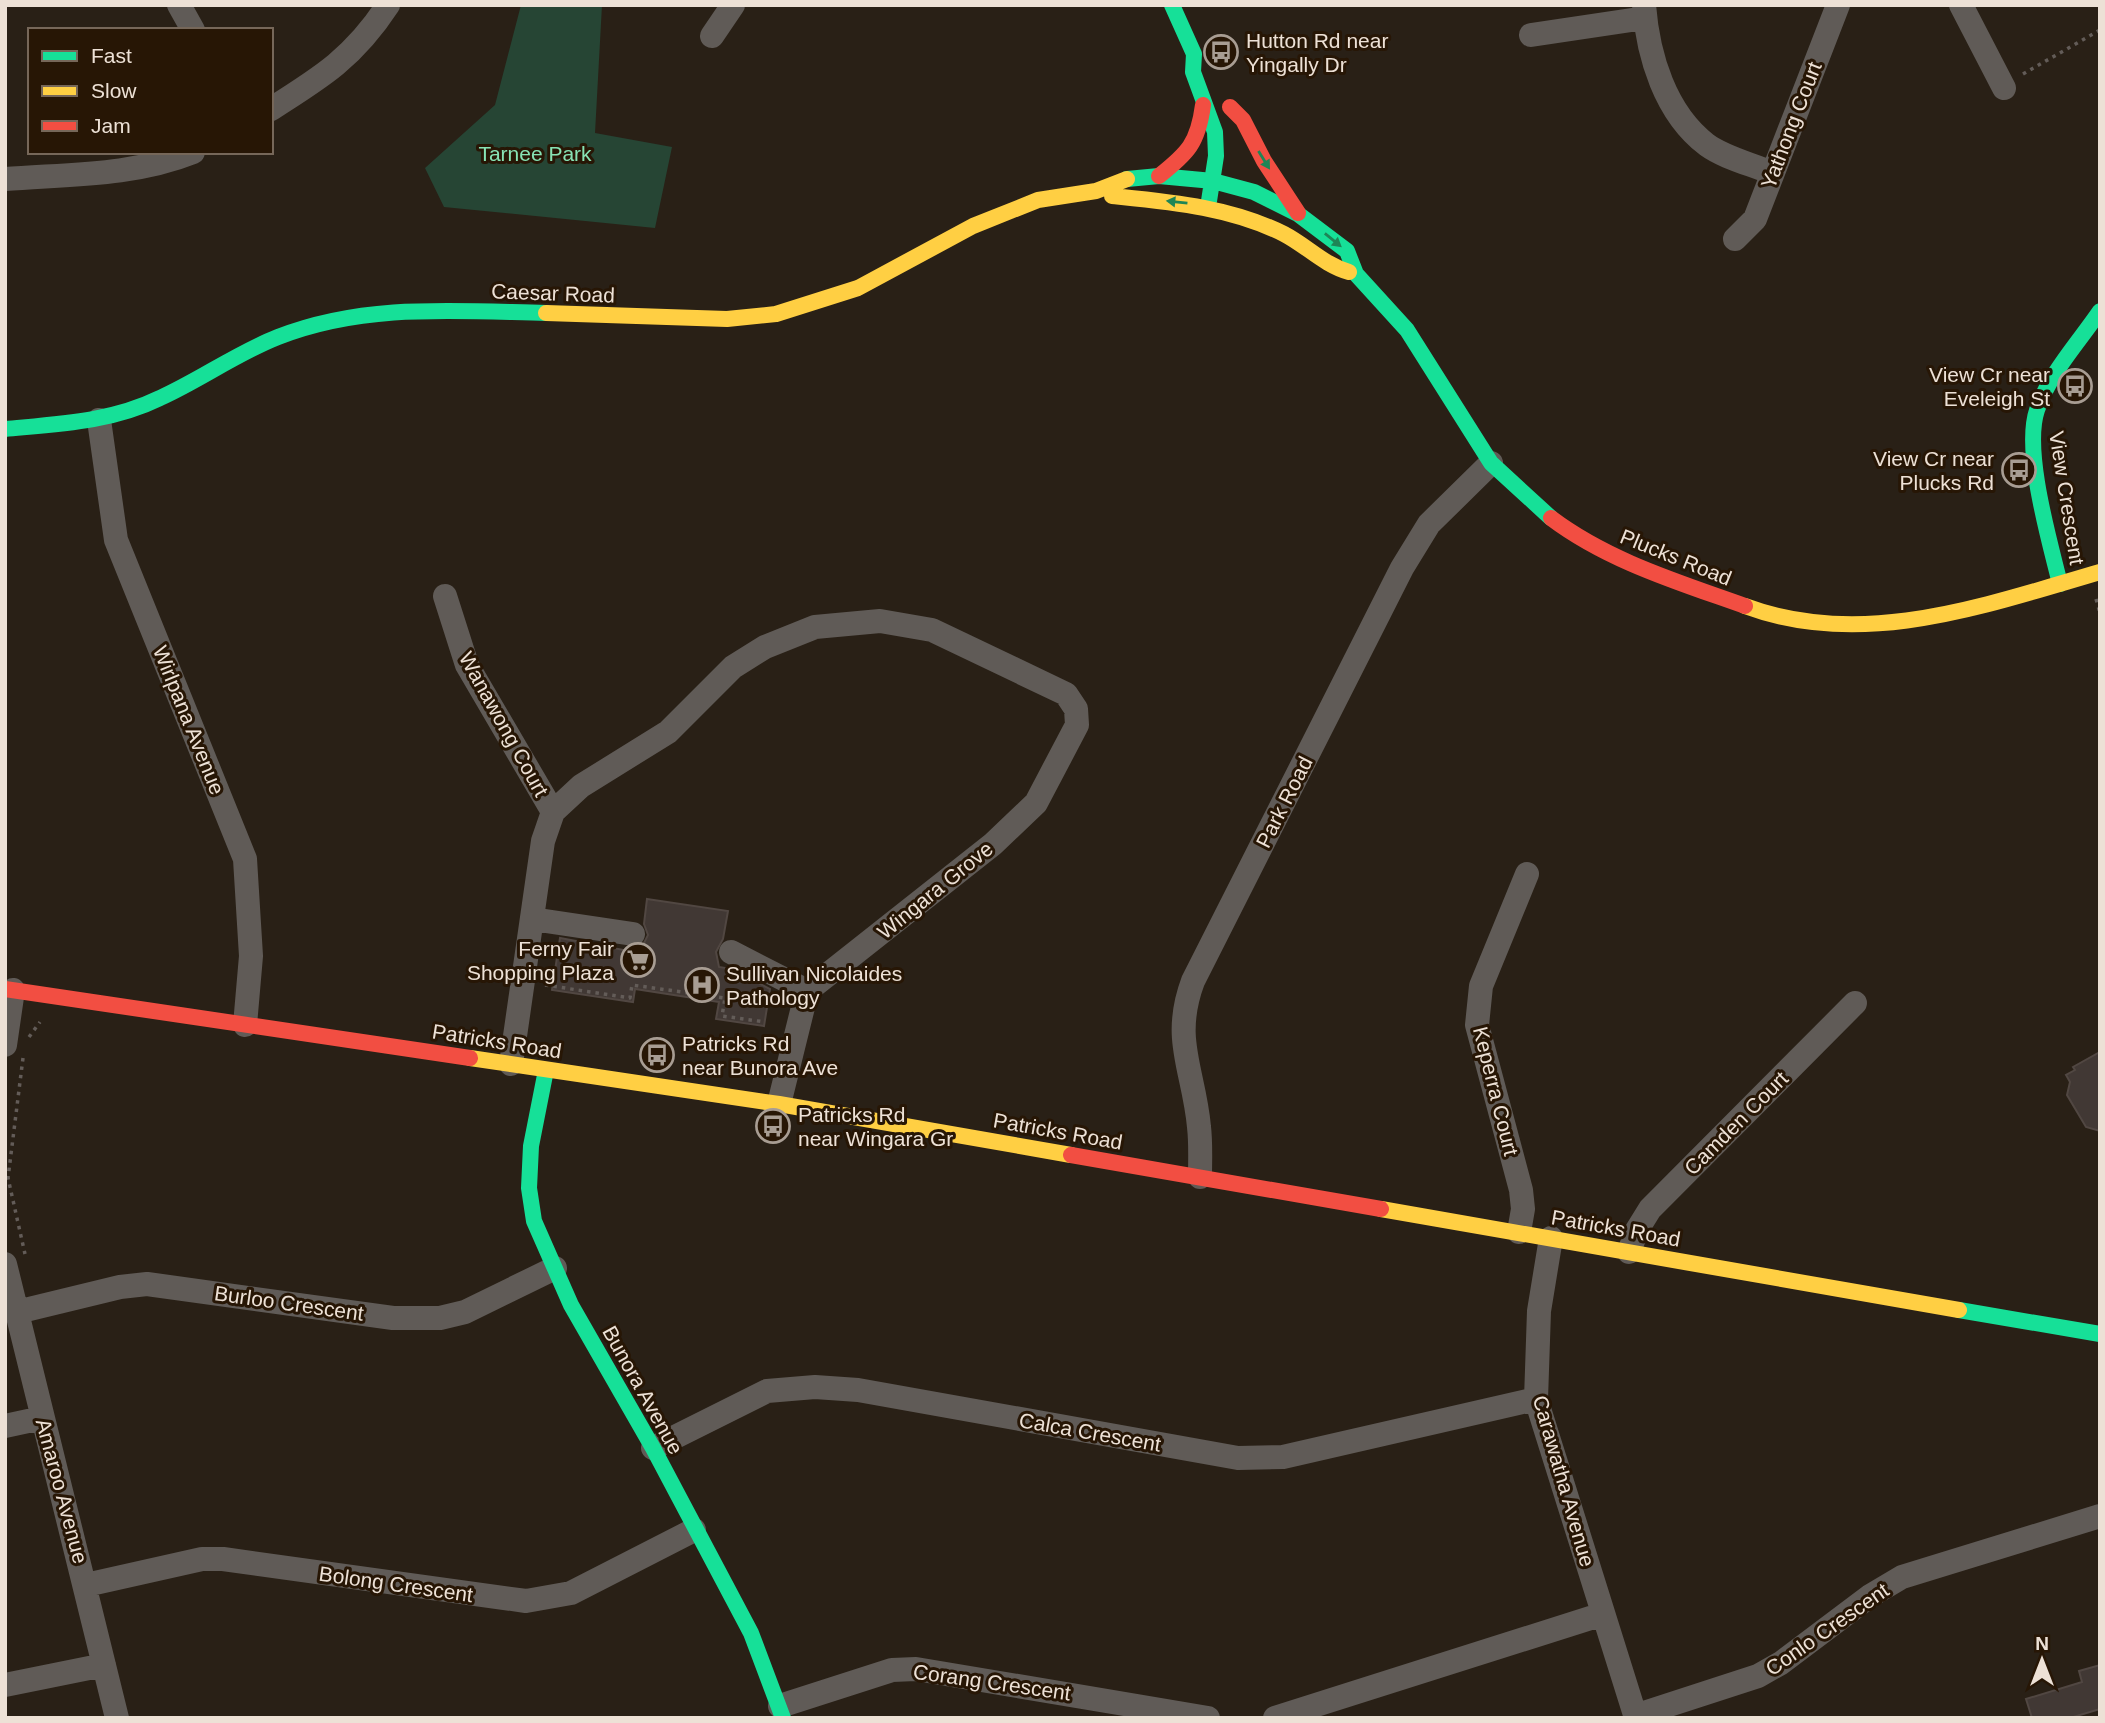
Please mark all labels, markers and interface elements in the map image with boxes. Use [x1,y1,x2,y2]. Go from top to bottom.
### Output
legend [28,28,273,154]
place label: Hutton Rd near Yingally Dr [1246,29,1388,76]
bus stop icon: Hutton Rd near Yingally Dr [1202,33,1240,71]
text: Fast [91,44,132,67]
street label: Yathong Court [1756,58,1826,192]
text: Slow [91,79,137,102]
text: Jam [91,114,131,137]
park label: Tarnee Park [478,142,592,165]
one-way arrow [1258,151,1271,170]
one-way arrow [1165,196,1187,207]
one-way arrow [1323,232,1341,247]
street label: Caesar Road [491,279,615,307]
place label: View Cr near Eveleigh St [1929,363,2050,410]
bus stop icon: View Cr near Eveleigh St [2056,367,2094,405]
street label: View Crescent [2045,430,2089,567]
place label: View Cr near Plucks Rd [1873,447,1994,494]
bus stop icon: View Cr near Plucks Rd [2000,451,2038,489]
street label: Plucks Road [1617,524,1735,590]
street label: Wirlpana Avenue [149,642,229,798]
street label: Wanawong Court [455,648,553,800]
street label: Park Road [1251,753,1317,851]
street label: Wingara Grove [873,837,997,943]
place label: Ferny Fair Shopping Plaza [467,937,614,984]
supermarket icon: Ferny Fair Shopping Plaza [619,941,657,979]
place label: Sullivan Nicolaides Pathology [726,962,902,1009]
hospital icon: Sullivan Nicolaides Pathology [683,966,721,1004]
street label: Patricks Road [431,1019,563,1063]
street label: Keperra Court [1469,1024,1523,1158]
place label: Patricks Rd near Bunora Ave [682,1032,838,1079]
bus stop icon: Patricks Rd near Bunora Ave [638,1036,676,1074]
street label: Camden Court [1680,1066,1793,1179]
place label: Patricks Rd near Wingara Gr [798,1103,953,1150]
bus stop icon: Patricks Rd near Wingara Gr [754,1107,792,1145]
street label: Patricks Road [992,1108,1124,1154]
street label: Patricks Road [1550,1205,1682,1251]
street label: Burloo Crescent [213,1281,365,1325]
street label: Bunora Avenue [598,1322,688,1458]
street label: Carawatha Avenue [1529,1393,1599,1569]
street label: Calca Crescent [1017,1408,1163,1456]
street label: Amaroo Avenue [32,1416,92,1566]
street label: Bolong Crescent [318,1562,475,1606]
street label: Conlo Crescent [1761,1578,1893,1680]
north arrow [2007,1625,2077,1695]
text: N [2035,1633,2049,1654]
street label: Corang Crescent [912,1660,1072,1704]

